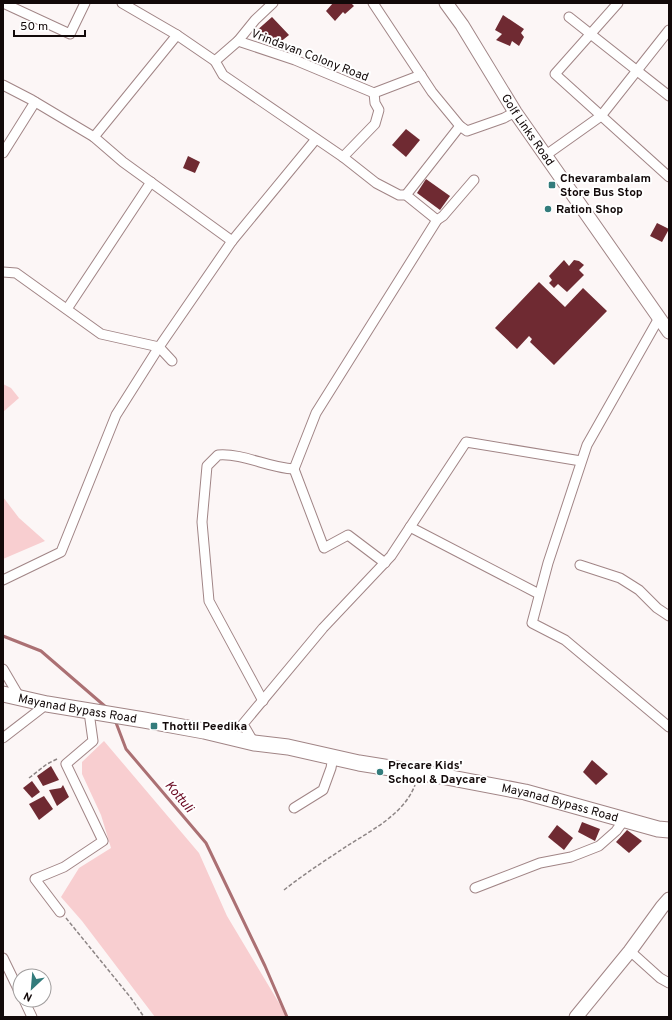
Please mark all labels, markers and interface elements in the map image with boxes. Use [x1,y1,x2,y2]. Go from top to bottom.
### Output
scale bar [14,12,85,38]
text: 50 m [20,19,48,35]
street label: Vrindavan Colony Road [248,26,371,86]
street label: Golf Links Road [497,91,557,169]
place label: Chevarambalam Store Bus Stop [560,171,651,201]
marker: Chevarambalam Store Bus Stop [547,180,557,190]
place label: Ration Shop [556,202,623,218]
marker: Ration Shop [543,204,553,214]
street label: Mayanad Bypass Road [16,691,138,728]
place label: Thottil Peedika [162,719,247,735]
marker: Thottil Peedika [149,721,159,731]
place label: Precare Kids' School & Daycare [388,758,487,788]
marker: Precare Kids' School & Daycare [375,767,385,777]
water label: Kottuli [161,778,197,817]
street label: Mayanad Bypass Road [500,781,620,827]
north arrow [12,968,52,1008]
text: N [21,988,35,1004]

